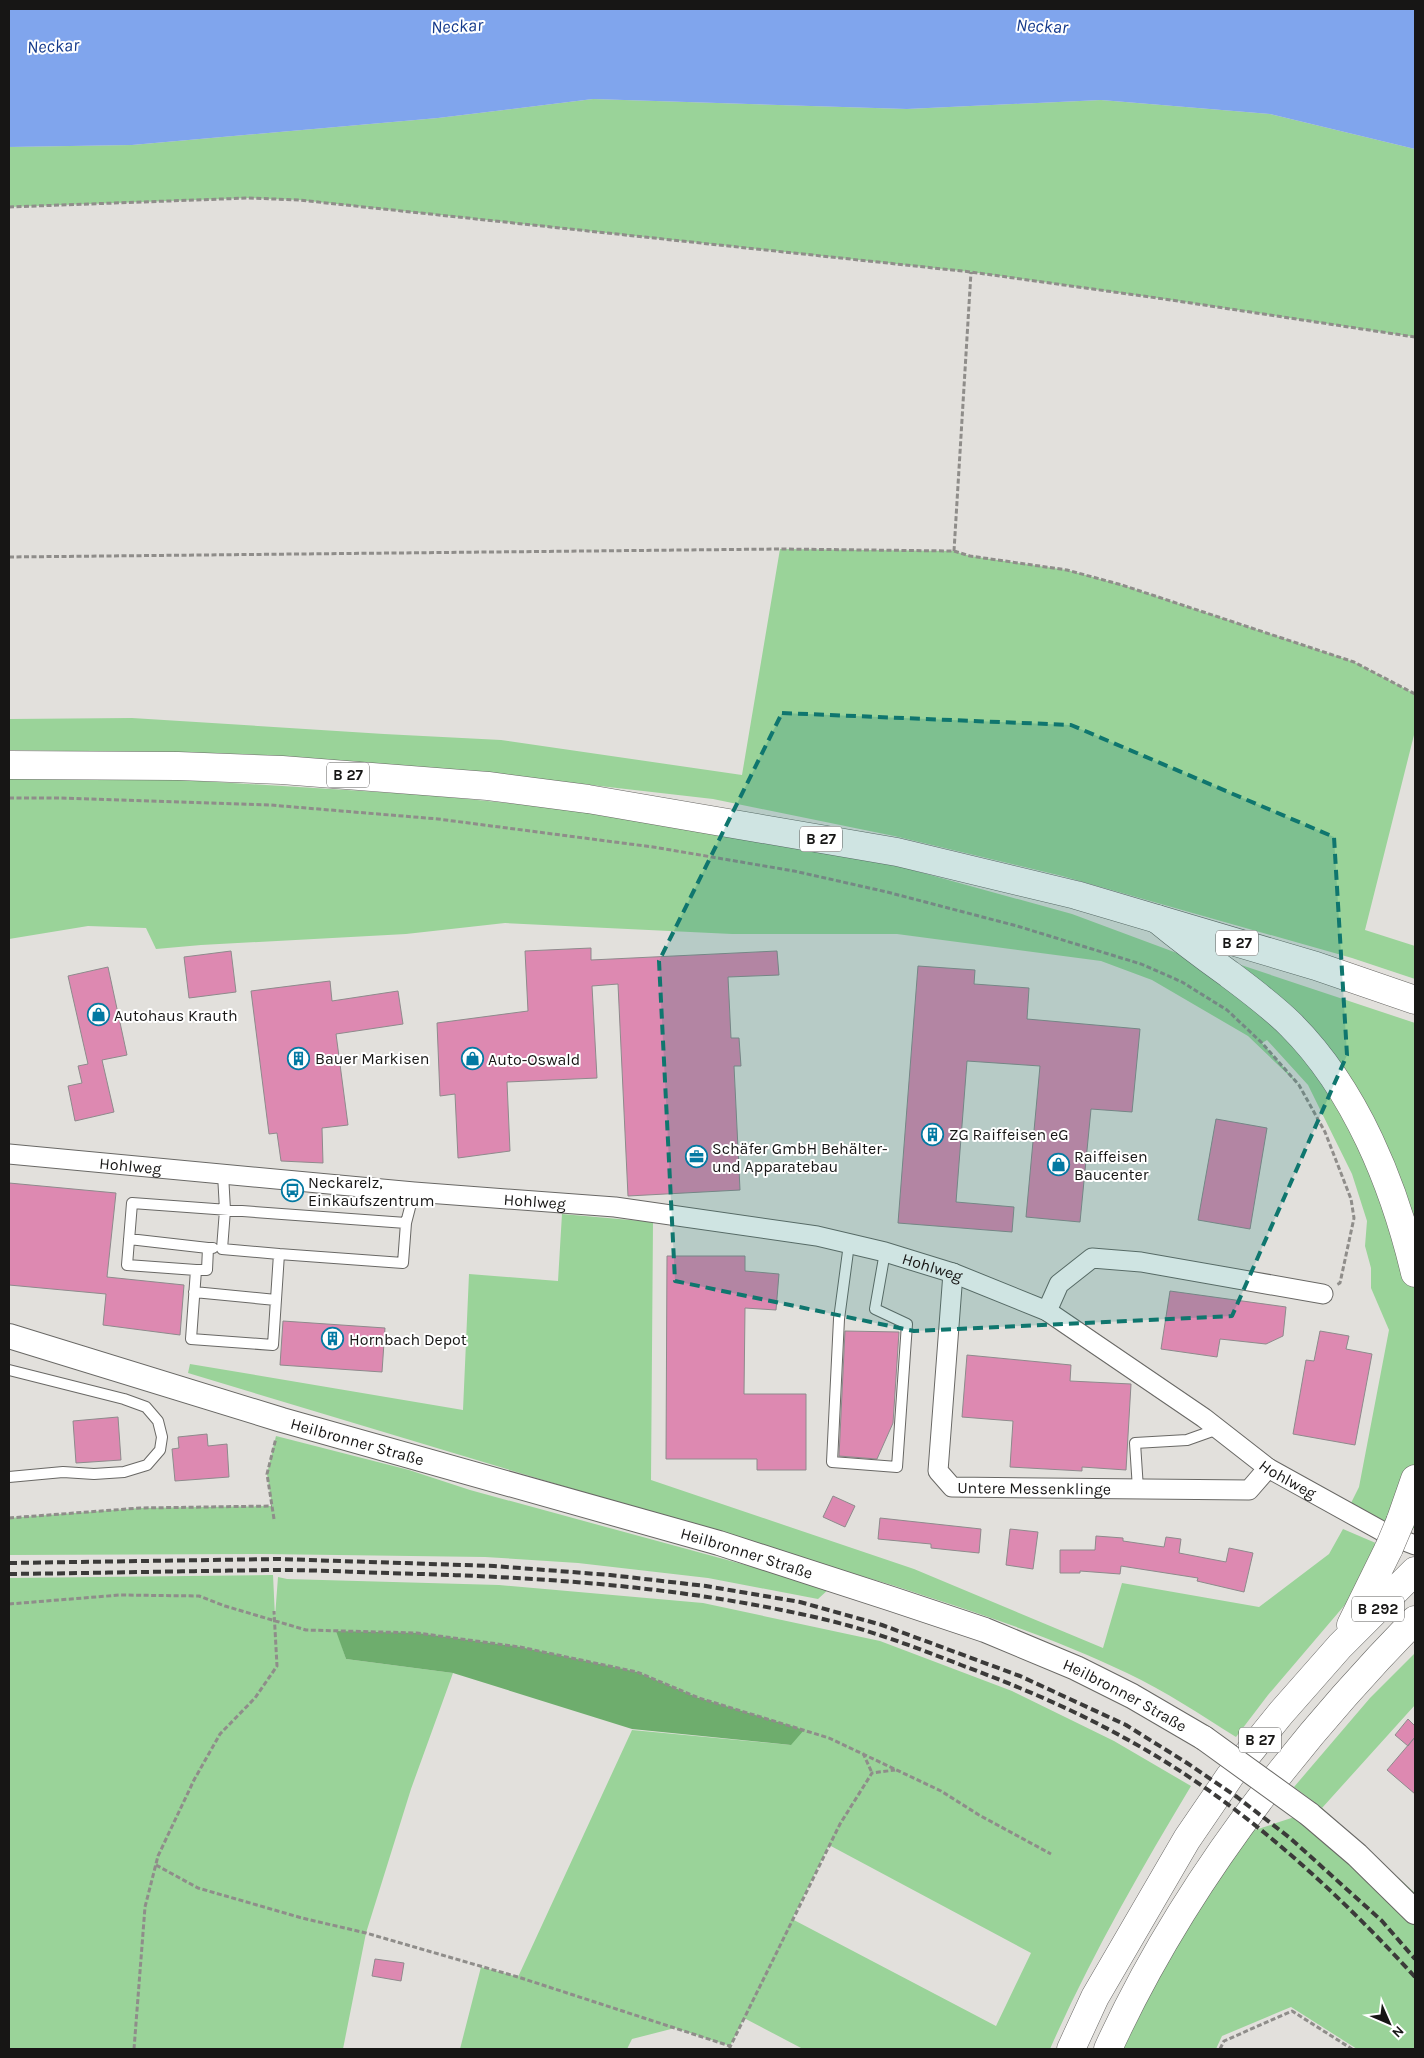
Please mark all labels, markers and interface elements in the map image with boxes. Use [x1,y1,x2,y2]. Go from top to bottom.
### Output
water label: Neckar [430,14,484,38]
water label: Neckar [1015,14,1069,38]
water label: Neckar [26,34,80,58]
road number: B 27 [327,762,369,788]
road number: B 27 [800,826,842,852]
road number: B 27 [1216,930,1258,956]
shop icon: Autohaus Krauth [86,1003,110,1027]
place label: Autohaus Krauth [114,1006,238,1025]
building icon: Bauer Markisen [287,1046,311,1070]
shop icon: Auto-Oswald [460,1047,484,1071]
place label: Bauer Markisen [315,1049,429,1068]
place label: Auto-Oswald [488,1050,580,1069]
building icon: ZG Raiffeisen eG [921,1122,945,1146]
place label: ZG Raiffeisen eG [949,1125,1069,1144]
place label: Schäfer GmbH Behälter- und Apparatebau [712,1139,888,1176]
office icon: Schäfer GmbH Behälter- und Apparatebau [684,1145,708,1169]
place label: Raiffeisen Baucenter [1074,1147,1149,1184]
street label: Hohlweg [98,1153,162,1178]
shop icon: Raiffeisen Baucenter [1046,1153,1070,1177]
place label: Neckarelz, Einkaufszentrum [308,1173,434,1210]
bus stop icon: Neckarelz, Einkaufszentrum [280,1179,304,1203]
street label: Hohlweg [503,1189,567,1213]
street label: Hohlweg [900,1248,966,1285]
building icon: Hornbach Depot [321,1327,345,1351]
place label: Hornbach Depot [349,1330,467,1349]
street label: Heilbronner Straße [289,1413,426,1469]
street label: Hohlweg [1256,1455,1320,1503]
street label: Untere Messenklinge [957,1478,1111,1498]
street label: Heilbronner Straße [678,1523,815,1582]
road number: B 292 [1352,1596,1404,1622]
street label: Heilbronner Straße [1060,1654,1190,1736]
road number: B 27 [1239,1728,1281,1752]
north arrow [1364,1998,1414,2048]
text: N [1388,2022,1407,2041]

